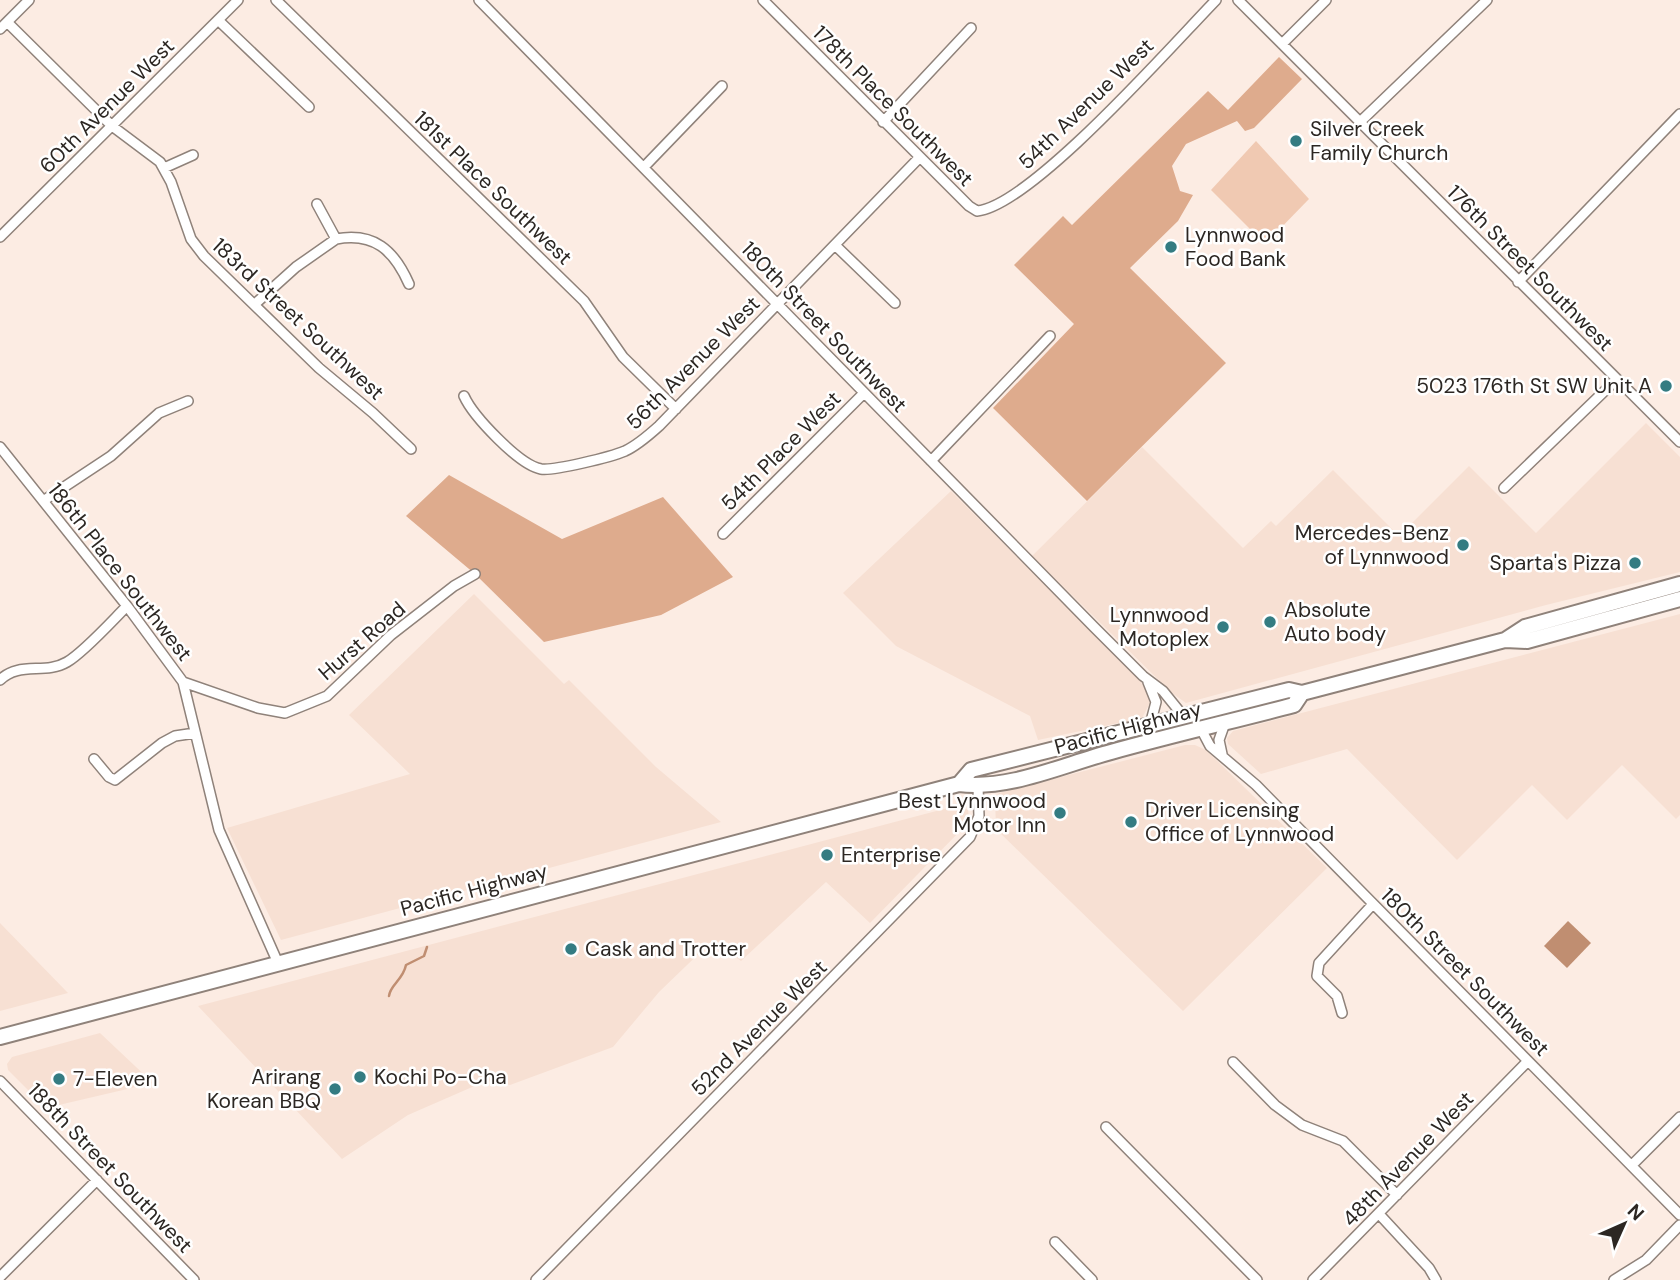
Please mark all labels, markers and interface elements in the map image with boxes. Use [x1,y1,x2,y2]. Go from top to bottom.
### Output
street label: 178th Place Southwest [806,19,980,193]
street label: 60th Avenue West [33,32,181,180]
street label: 54th Avenue West [1012,32,1160,176]
street label: 181st Place Southwest [408,105,578,271]
place label: Silver Creek Family Church [1310,115,1448,167]
marker: Silver Creek Family Church [1288,133,1304,149]
street label: 176th Street Southwest [1441,179,1619,357]
place label: Lynnwood Food Bank [1185,221,1287,273]
street label: 183rd Street Southwest [206,232,390,406]
street label: 180th Street Southwest [735,235,913,419]
marker: Lynnwood Food Bank [1163,239,1179,255]
street label: 56th Avenue West [620,290,766,436]
place label: 5023 176th St SW Unit A [1416,372,1652,400]
marker: 5023 176th St SW Unit A [1658,378,1674,394]
street label: 54th Place West [715,385,847,517]
street label: 186th Place Southwest [42,477,198,667]
place label: Mercedes-Benz of Lynnwood [1295,519,1449,571]
marker: Mercedes-Benz of Lynnwood [1455,537,1471,553]
place label: Sparta's Pizza [1489,549,1621,577]
marker: Sparta's Pizza [1627,555,1643,571]
street label: Hurst Road [312,595,412,687]
place label: Absolute Auto body [1284,596,1386,648]
place label: Lynnwood Motoplex [1110,601,1209,653]
marker: Absolute Auto body [1262,614,1278,630]
marker: Lynnwood Motoplex [1215,619,1231,635]
street label: Pacific Highway [1051,695,1205,761]
place label: Best Lynnwood Motor Inn [898,787,1046,839]
place label: Driver Licensing Office of Lynnwood [1145,796,1334,848]
marker: Best Lynnwood Motor Inn [1052,805,1068,821]
marker: Driver Licensing Office of Lynnwood [1123,814,1139,830]
place label: Enterprise [841,841,941,869]
marker: Enterprise [819,847,835,863]
street label: Pacific Highway [397,857,551,923]
street label: 180th Street Southwest [1375,882,1555,1062]
place label: Cask and Trotter [585,935,747,963]
marker: Cask and Trotter [563,941,579,957]
street label: 52nd Avenue West [685,954,833,1102]
place label: Arirang Korean BBQ [207,1063,321,1115]
place label: Kochi Po-Cha [374,1063,507,1091]
place label: 7-Eleven [73,1065,157,1093]
marker: Kochi Po-Cha [352,1069,368,1085]
marker: 7-Eleven [51,1071,67,1087]
street label: 188th Street Southwest [21,1077,199,1259]
marker: Arirang Korean BBQ [327,1081,343,1097]
street label: 48th Avenue West [1336,1085,1480,1233]
north arrow [1589,1189,1659,1259]
text: N [1622,1199,1649,1226]

